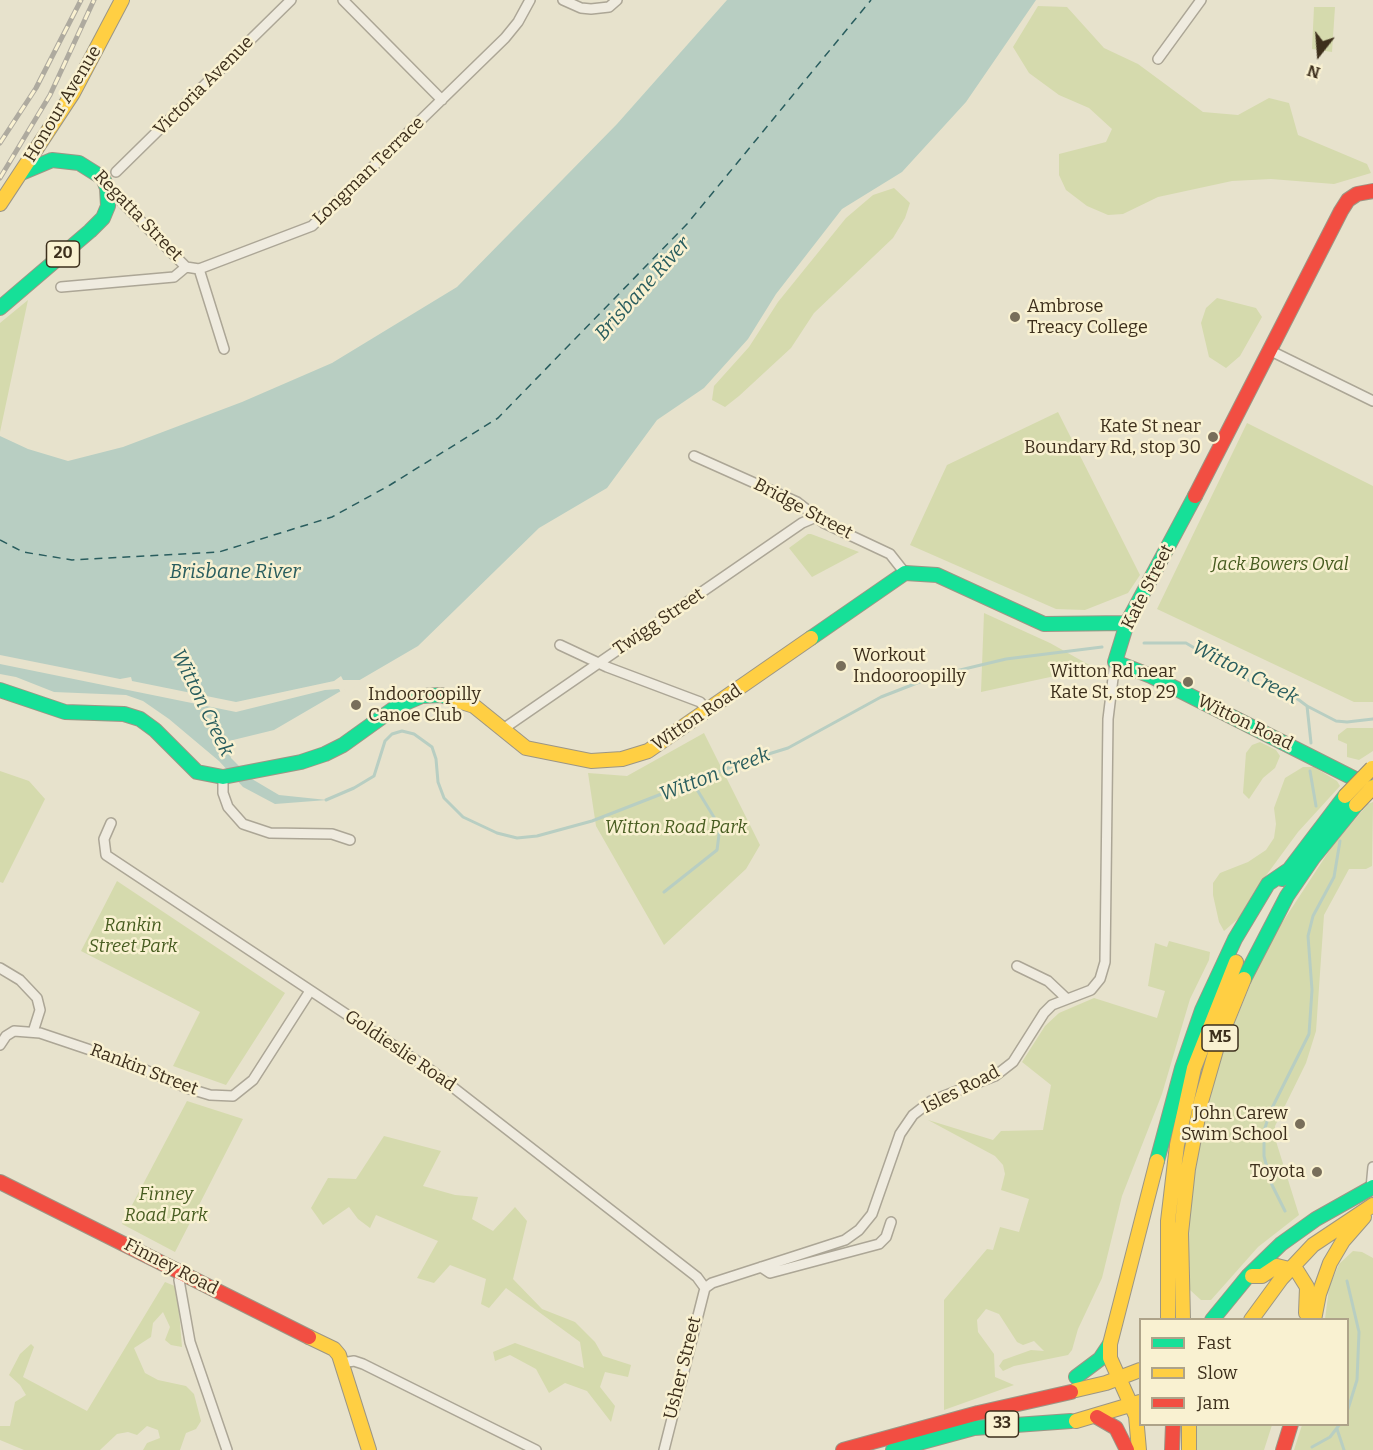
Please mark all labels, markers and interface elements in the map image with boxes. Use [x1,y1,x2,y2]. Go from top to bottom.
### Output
north arrow [1289,24,1349,84]
street label: Victoria Avenue [150,32,258,140]
street label: Honour Avenue [20,42,106,166]
text: N [1305,61,1322,83]
street label: Longman Terrace [309,112,429,230]
street label: Regatta Street [89,166,187,266]
water label: Brisbane River [590,232,696,346]
road number: 20 [46,241,80,267]
place label: Ambrose Treacy College [1027,296,1148,338]
marker: Ambrose Treacy College [1008,310,1022,324]
place label: Kate St near Boundary Rd, stop 30 [1024,416,1201,458]
marker: Kate St near Boundary Rd, stop 30 [1206,430,1220,444]
street label: Bridge Street [750,474,856,544]
street label: Kate Street [1117,541,1179,633]
park label: Jack Bowers Oval [1211,554,1349,576]
water label: Brisbane River [170,560,300,584]
street label: Twigg Street [610,584,708,660]
water label: Witton Creek [1188,636,1302,710]
place label: Workout Indooroopilly [853,645,966,688]
water label: Witton Creek [166,646,238,760]
marker: Workout Indooroopilly [834,659,848,673]
place label: Witton Rd near Kate St, stop 29 [1050,661,1176,704]
marker: Witton Rd near Kate St, stop 29 [1181,675,1195,689]
street label: Witton Road [648,680,746,756]
place label: Indooroopilly Canoe Club [368,684,481,726]
street label: Witton Road [1194,691,1296,755]
marker: Indooroopilly Canoe Club [349,698,363,712]
water label: Witton Creek [656,743,774,807]
park label: Witton Road Park [605,817,747,839]
park label: Rankin Street Park [88,915,178,958]
street label: Goldieslie Road [340,1006,460,1096]
road number: M5 [1202,1025,1238,1051]
street label: Rankin Street [87,1040,201,1100]
street label: Isles Road [919,1061,1003,1119]
place label: John Carew Swim School [1181,1103,1288,1146]
marker: John Carew Swim School [1293,1117,1307,1131]
place label: Toyota [1250,1161,1305,1183]
marker: Toyota [1310,1165,1324,1179]
park label: Finney Road Park [124,1184,208,1226]
street label: Finney Road [120,1234,222,1300]
street label: Usher Street [660,1314,706,1422]
legend [1139,1318,1349,1426]
text: Fast [1197,1332,1232,1354]
text: Slow [1197,1362,1237,1384]
text: Jam [1197,1392,1230,1414]
road number: 33 [986,1411,1018,1437]

